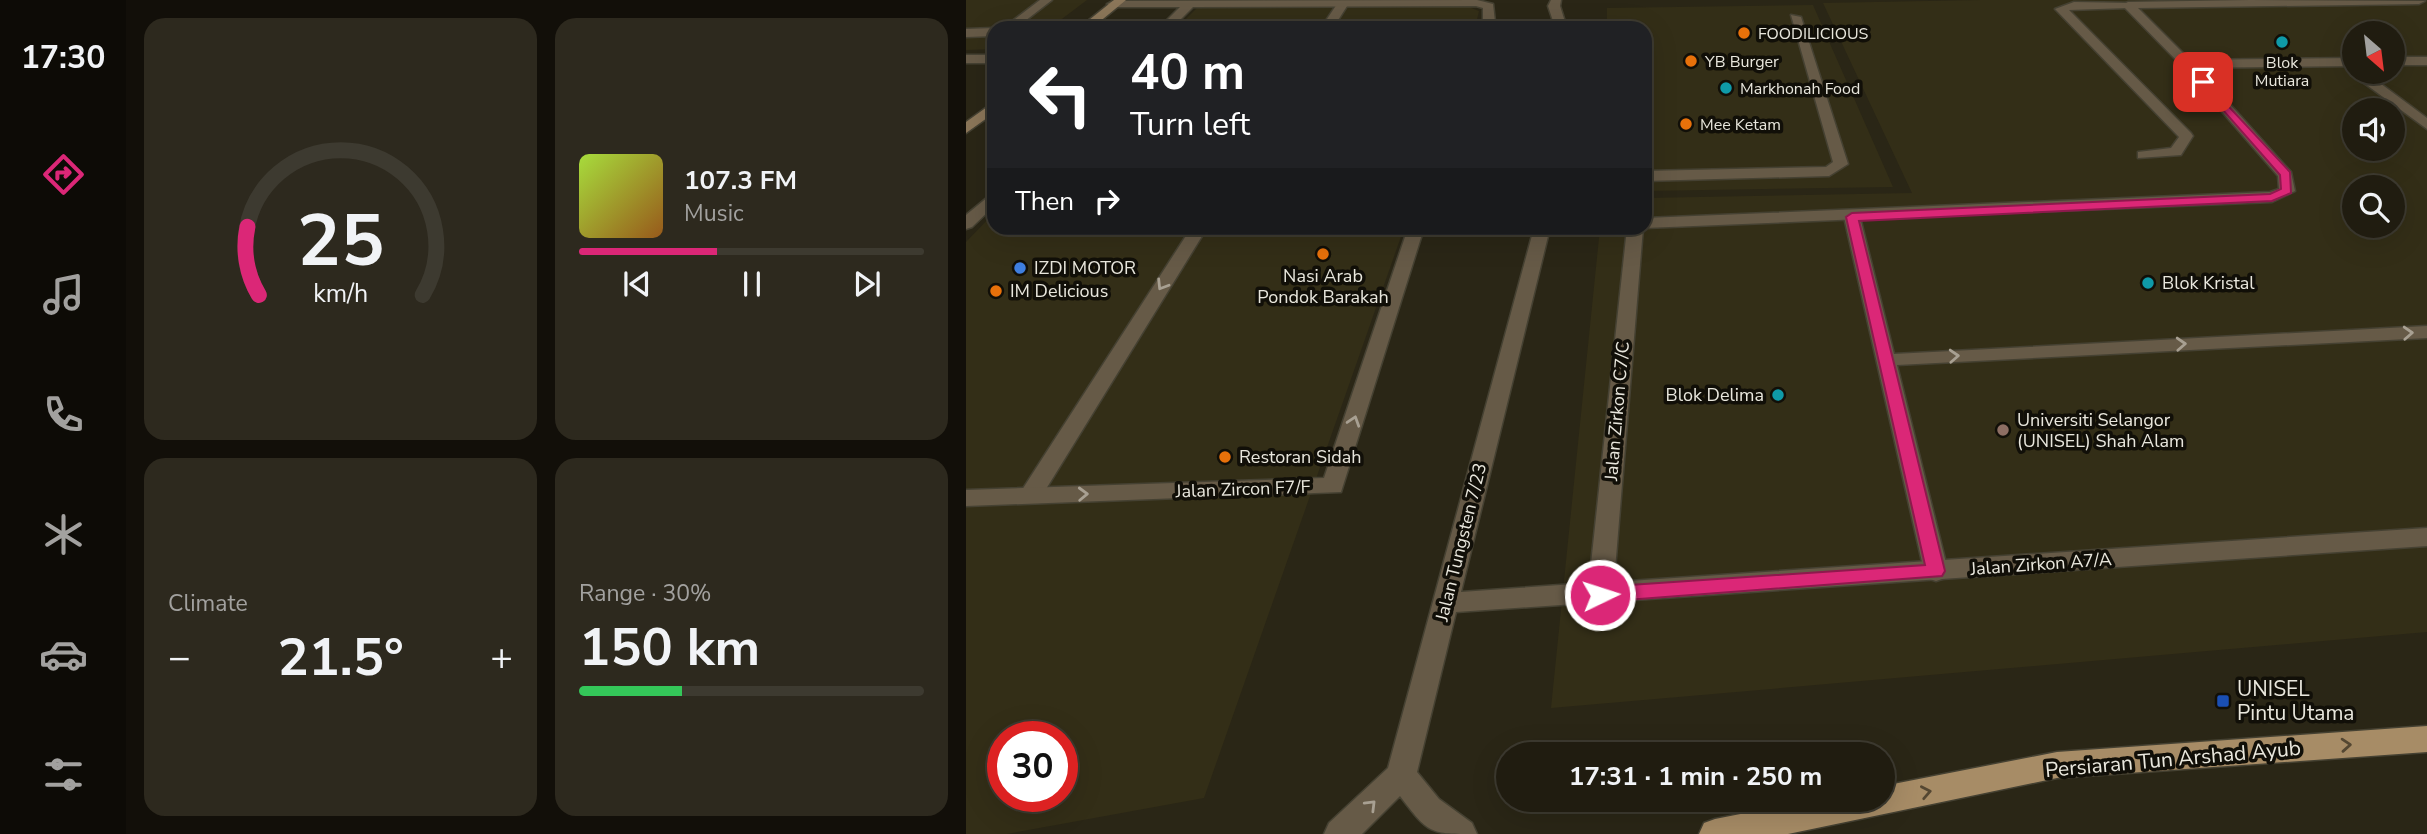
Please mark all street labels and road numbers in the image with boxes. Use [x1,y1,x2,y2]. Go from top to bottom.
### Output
street label: Jalan Zirkon C7/C [1599,340,1635,483]
street label: Jalan Tungsten 7/23 [1429,460,1492,625]
street label: Jalan Zircon F7/F [1174,475,1311,503]
street label: Jalan Zirkon A7/A [1968,547,2113,581]
street label: Persiaran Tun Arshad Ayub [2044,734,2302,784]

